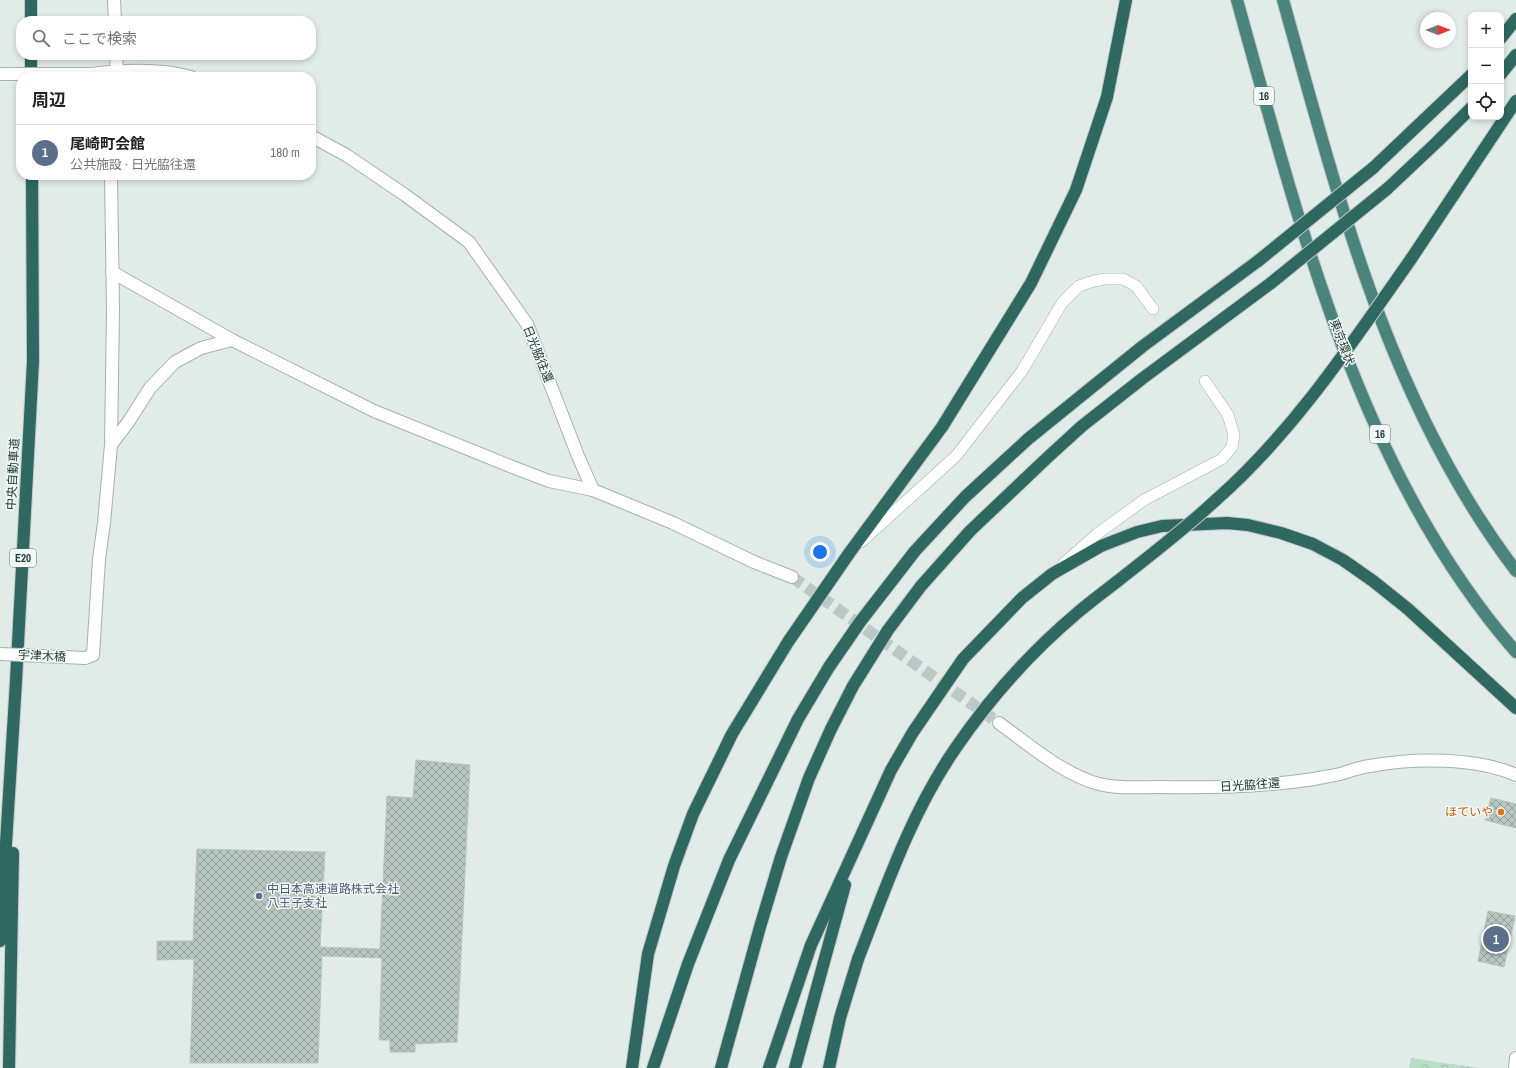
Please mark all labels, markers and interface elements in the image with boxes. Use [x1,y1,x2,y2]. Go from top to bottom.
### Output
north arrow [1420,12,1456,48]
map controls [1468,12,1504,120]
button: + [1468,12,1504,48]
search box [16,16,316,60]
icon: search [30,27,52,49]
text: ここで検索 [62,28,137,49]
button: − [1468,48,1504,84]
button: locate [1468,84,1504,120]
road number: 16 [1254,87,1274,105]
text: 周辺 [32,88,66,111]
text: 尾崎町会館 [70,133,145,154]
text: 1 [42,144,48,161]
text: 180 m [270,144,300,161]
text: 公共施設 · 日光脇往還 [70,156,196,173]
street label: 東京環状 [1326,317,1358,367]
street label: 日光脇往還 [519,323,557,385]
road number: 16 [1370,425,1390,443]
street label: 中央自動車道 [3,438,23,510]
your location [810,542,830,562]
road number: E20 [10,549,36,567]
street label: 宇津木橋 [18,647,66,665]
street label: 日光脇往還 [1220,775,1280,795]
place label: ほていや [1445,804,1493,820]
marker: ほていや [1496,807,1506,817]
place label: 中日本高速道路株式会社 八王子支社 [267,881,399,911]
marker: 中日本高速道路株式会社 八王子支社 [254,891,264,901]
pin: 1 [1483,924,1509,954]

